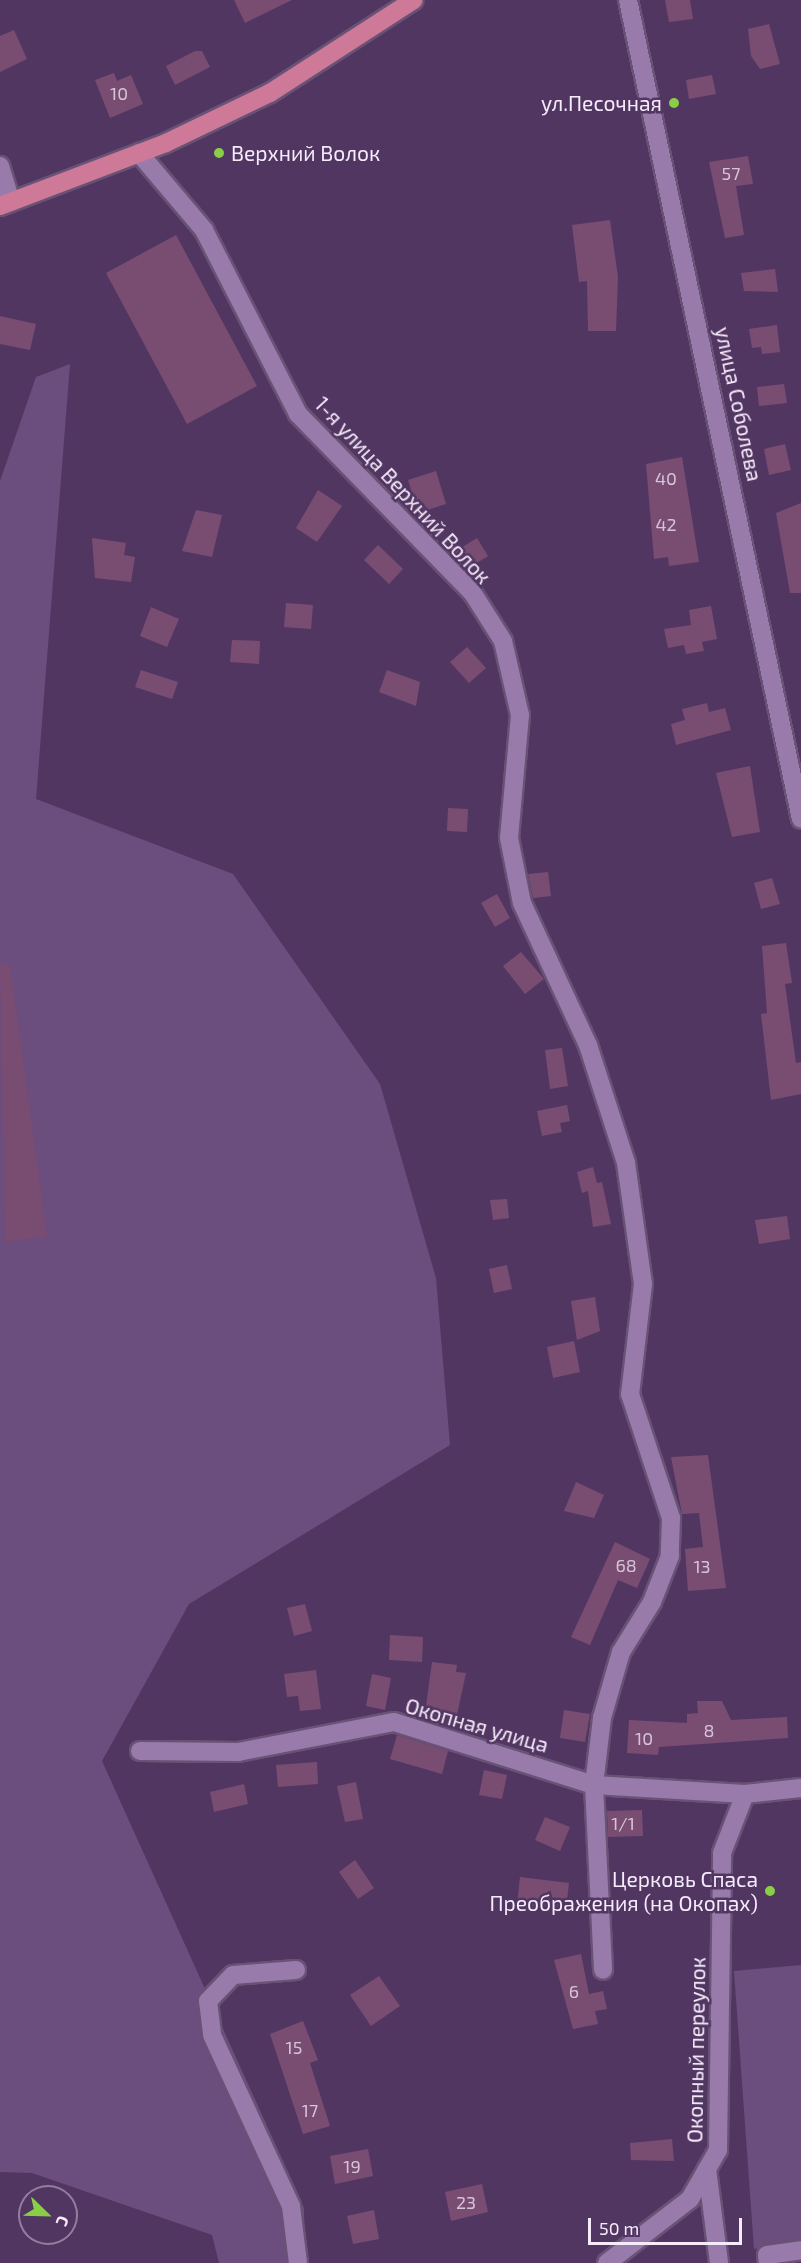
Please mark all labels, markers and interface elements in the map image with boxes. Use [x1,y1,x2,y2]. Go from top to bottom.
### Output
house number: 10 [110,82,128,104]
place label: ул.Песочная [541,90,662,116]
marker: ул.Песочная [667,96,681,110]
place label: Верхний Волок [231,140,380,166]
marker: Верхний Волок [212,146,226,160]
house number: 57 [722,162,740,184]
street label: улица Соболева [710,324,768,484]
street label: 1-я улица Верхний Волок [310,391,496,589]
house number: 40 [655,467,677,489]
house number: 42 [655,513,677,535]
house number: 68 [615,1554,637,1576]
house number: 13 [693,1555,711,1577]
street label: Окопная улица [402,1693,552,1757]
house number: 8 [704,1719,714,1741]
house number: 10 [635,1727,653,1749]
house number: 1/1 [611,1812,635,1834]
place label: Церковь Спаса Преображения (на Окопах) [489,1866,758,1916]
marker: Церковь Спаса Преображения (на Окопах) [763,1884,777,1898]
street label: Окопный переулок [682,1957,710,2143]
house number: 6 [569,1980,579,2002]
house number: 15 [286,2036,302,2058]
house number: 17 [302,2099,318,2121]
house number: 19 [343,2155,361,2177]
north arrow [18,2185,78,2245]
house number: 23 [456,2191,476,2213]
scale bar [591,2206,746,2244]
text: С [53,2213,74,2229]
text: 50 m [599,2217,639,2239]

